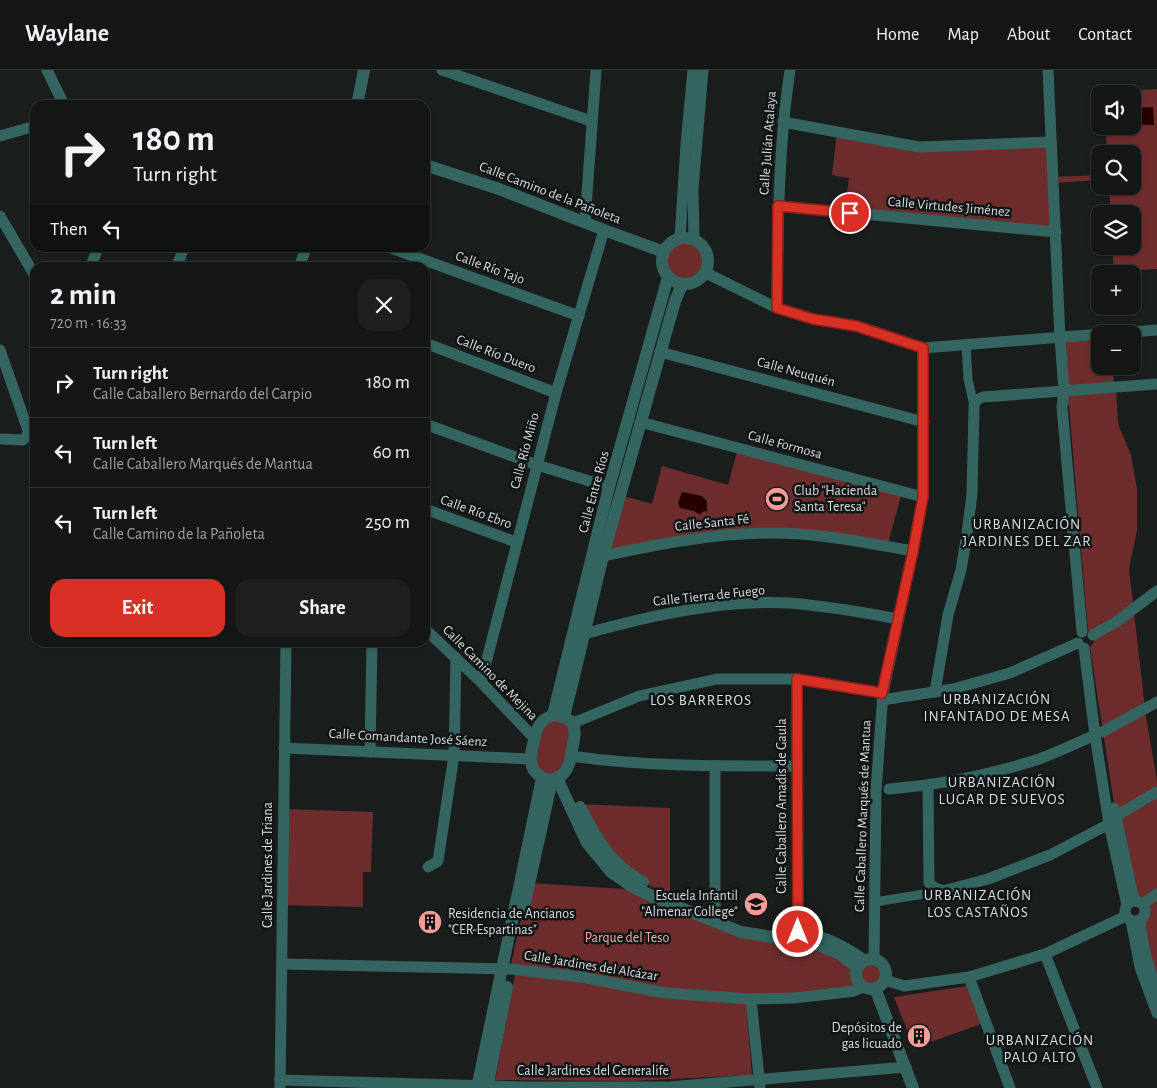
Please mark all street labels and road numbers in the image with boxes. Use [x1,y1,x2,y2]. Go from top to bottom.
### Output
street label: Calle Julián Atalaya [757,90,779,195]
street label: Calle Camino de la Pañoleta [477,160,623,227]
street label: Calle Virtudes Jiménez [887,195,1011,219]
street label: Calle Río Tajo [453,249,527,287]
street label: Calle Río Duero [454,332,538,376]
street label: Calle Neuquén [755,355,837,389]
street label: Calle Río Miño [508,411,542,491]
street label: Calle Formosa [746,428,824,462]
street label: Calle Entre Ríos [576,450,612,534]
street label: Calle Río Ebro [438,493,514,531]
street label: Calle Santa Fé [674,512,750,534]
street label: Calle Tierra de Fuego [652,583,766,609]
street label: Calle Camino de Mejina [440,623,541,724]
street label: Calle Caballero Amadis de Gaula [775,718,789,894]
street label: Calle Caballero Marqués de Mantua [853,719,873,912]
street label: Calle Comandante José Sáenz [328,727,488,749]
street label: Calle Jardines de Triana [261,801,275,928]
street label: Calle Jardines del Alcázar [523,948,659,984]
street label: Calle Jardines del Generalife [517,1064,669,1078]

